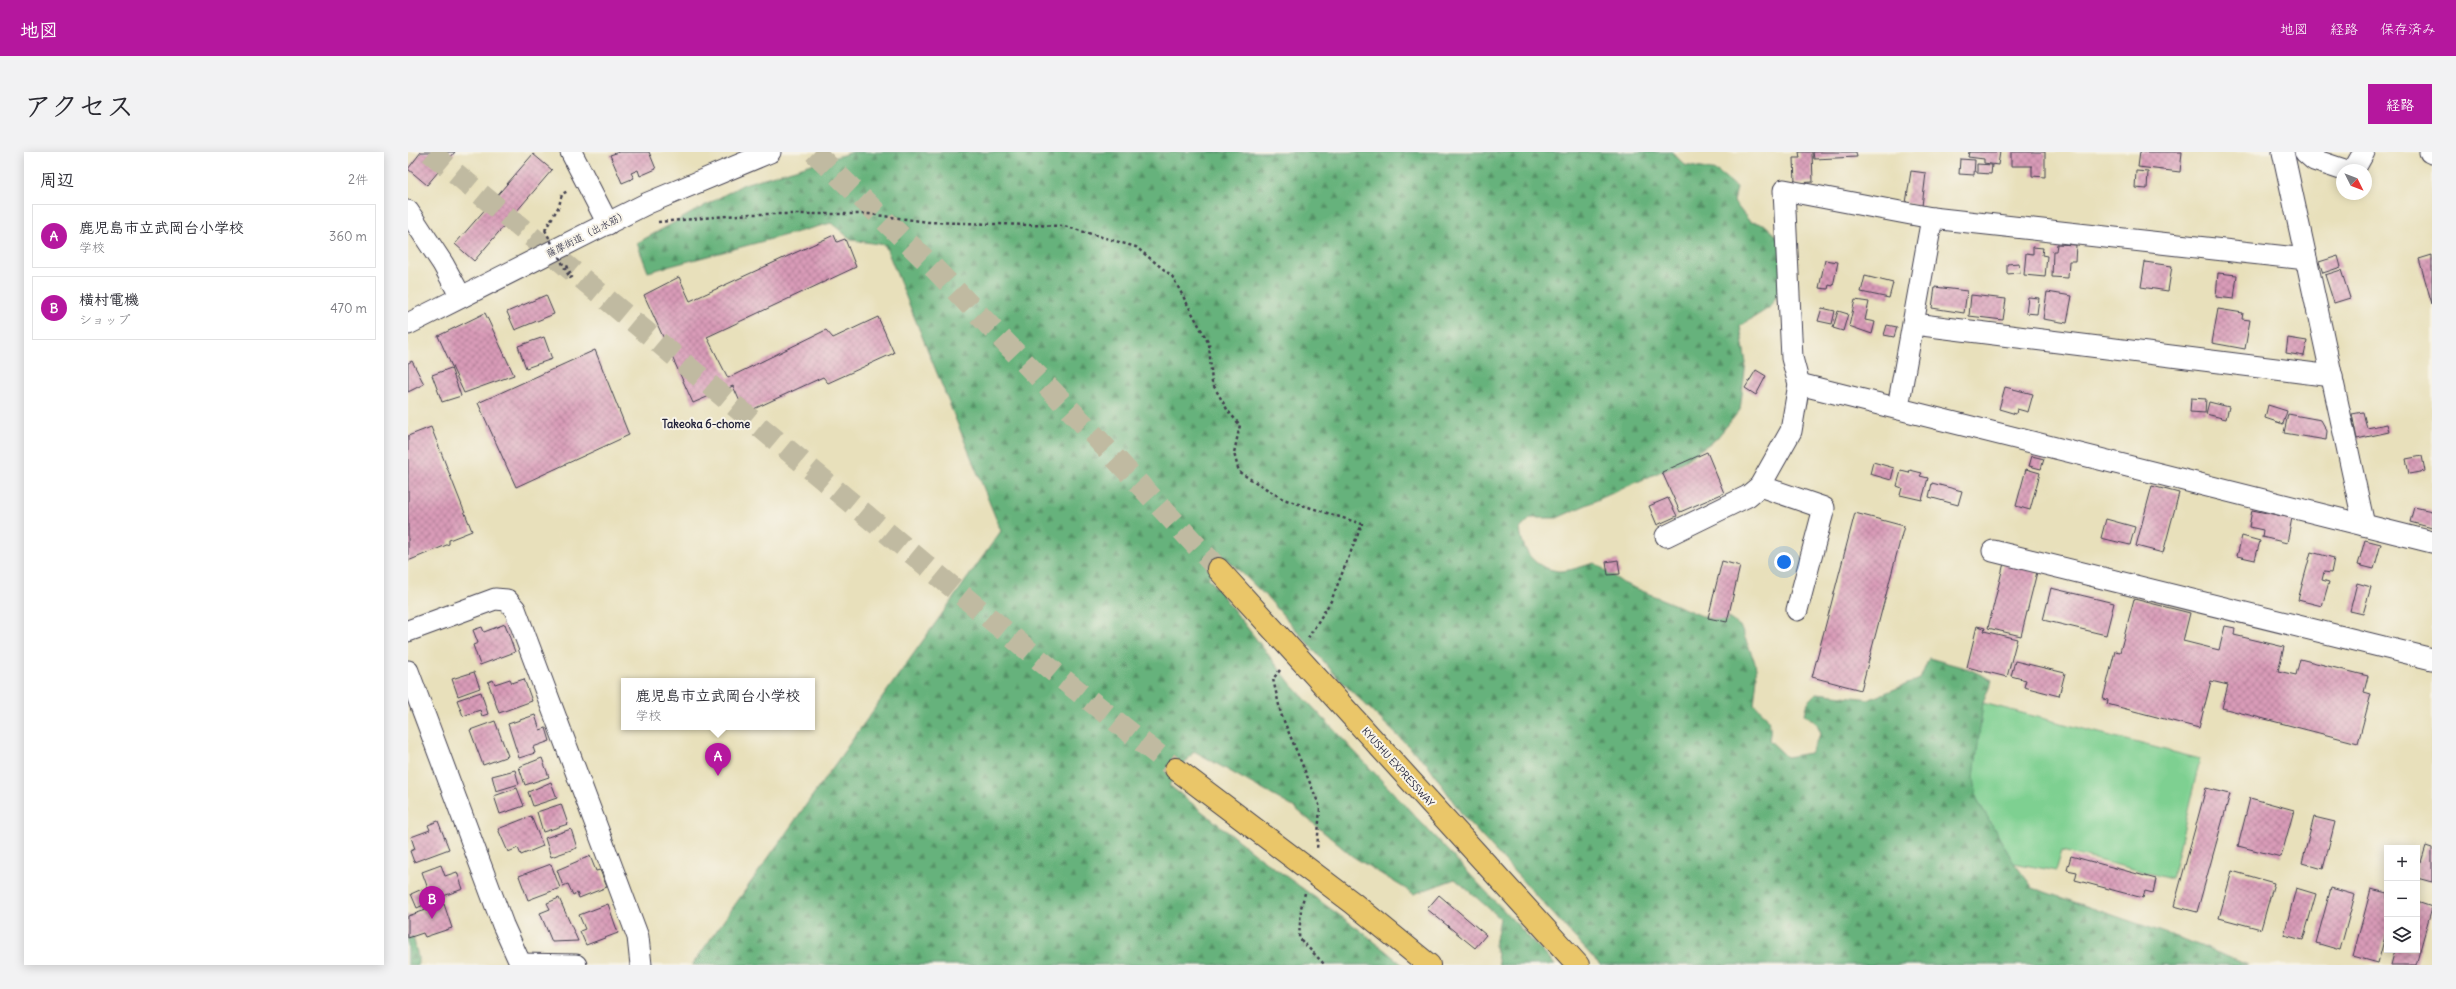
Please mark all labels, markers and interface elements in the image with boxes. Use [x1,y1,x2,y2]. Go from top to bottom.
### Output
text: 地図 [20,18,58,42]
text: 地図 [2280,20,2308,38]
text: 経路 [2330,20,2358,38]
text: 保存済み [2380,20,2436,38]
button: 経路 [2368,84,2432,124]
text: アクセス [24,88,134,124]
north arrow [2336,164,2372,200]
text: 周辺 [40,169,74,191]
text: 2件 [348,171,368,188]
street label: 薩摩街道（出水筋） [544,208,630,260]
text: 鹿児島市立武岡台小学校 [79,218,244,237]
text: A [50,228,58,245]
text: 360 m [329,228,367,245]
text: 学校 [79,239,105,256]
text: 横村電機 [79,290,139,309]
text: B [50,300,58,317]
text: 470 m [330,300,367,317]
text: ショップ [79,311,130,328]
district label: Takeoka 6-chome [662,417,750,431]
your location [1774,552,1794,572]
popup [621,678,815,730]
text: 鹿児島市立武岡台小学校 [635,686,801,705]
text: 学校 [635,707,662,724]
street label: KYUSHU EXPRESSWAY [1359,725,1437,810]
pin: A [705,743,731,776]
map controls [2384,845,2420,953]
button: + [2384,845,2420,881]
button: − [2384,881,2420,917]
pin: B [419,886,445,919]
button: layers [2384,917,2420,953]

